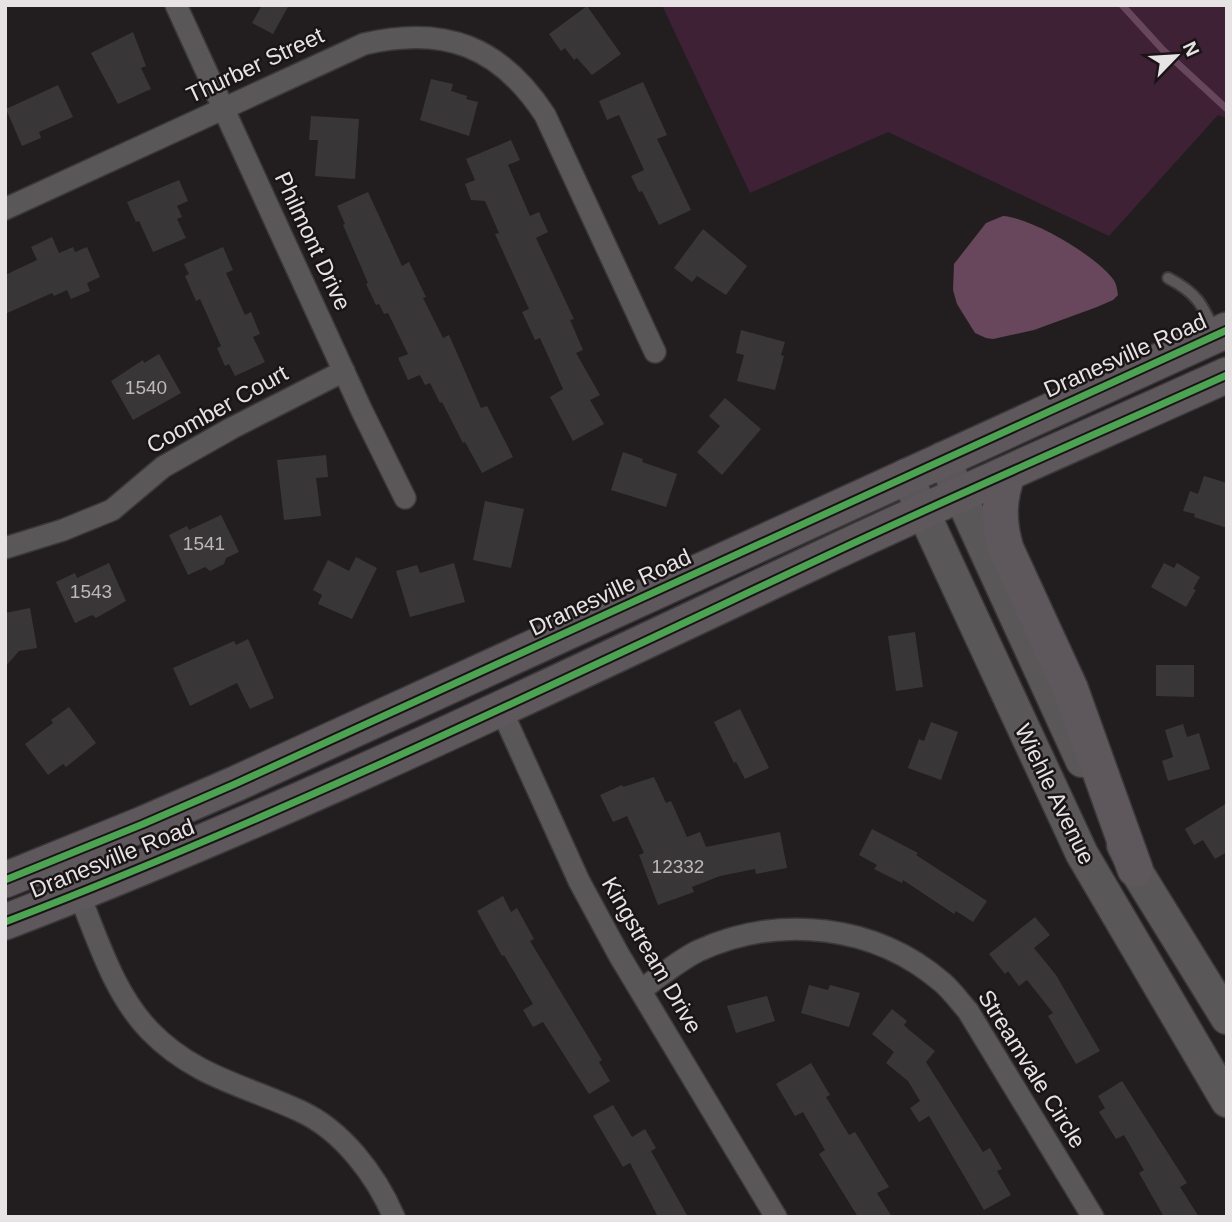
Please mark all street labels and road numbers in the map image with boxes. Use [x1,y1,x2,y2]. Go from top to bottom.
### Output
street label: Thurber Street [182,22,328,108]
street label: Philmont Drive [270,168,356,314]
street label: Dranesville Road [1040,308,1210,402]
street label: Coomber Court [142,359,293,458]
street label: Dranesville Road [525,543,695,641]
street label: Wiehle Avenue [1010,720,1100,868]
street label: Dranesville Road [26,813,198,903]
street label: Kingstream Drive [597,872,707,1038]
street label: Streamvale Circle [973,985,1091,1153]

